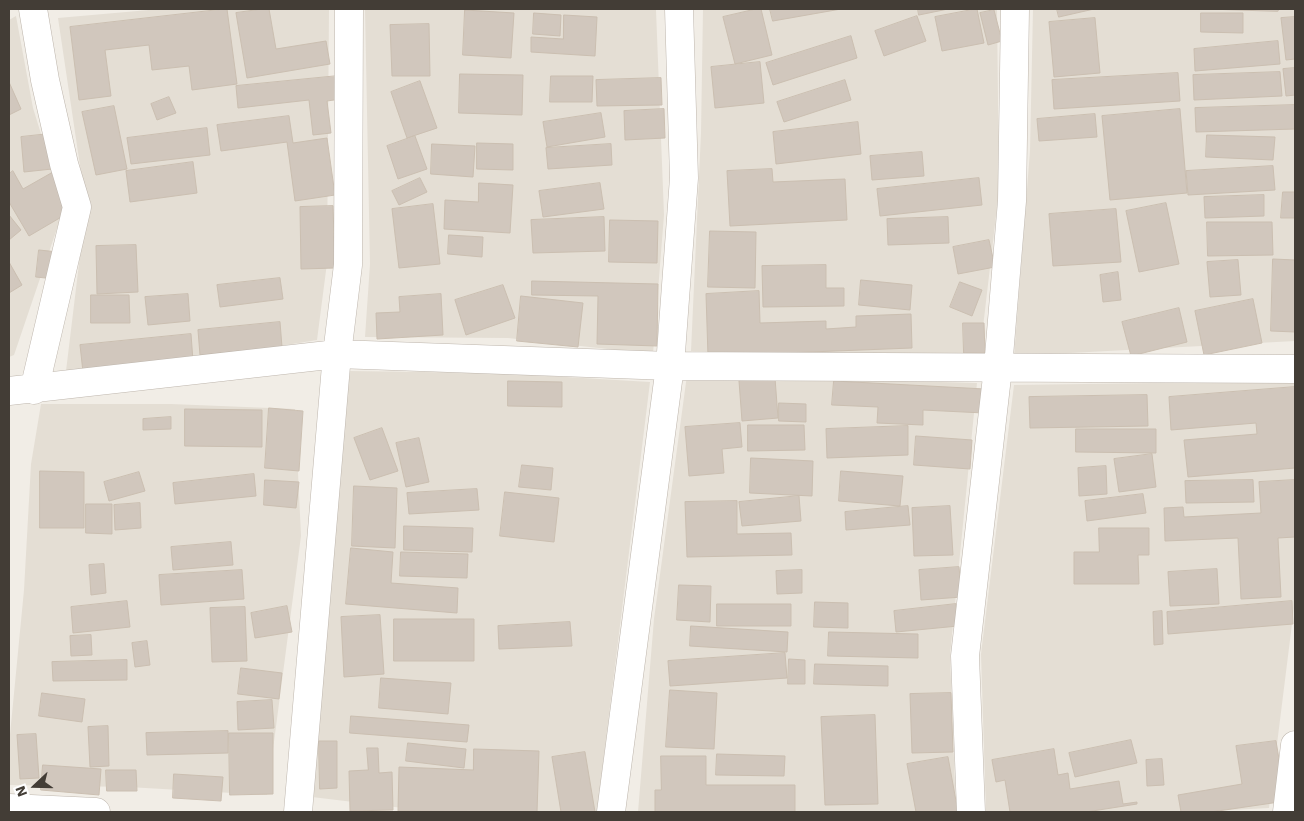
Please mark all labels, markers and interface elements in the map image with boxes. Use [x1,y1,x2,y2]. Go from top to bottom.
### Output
north arrow [10,761,60,811]
text: N [12,784,30,799]

